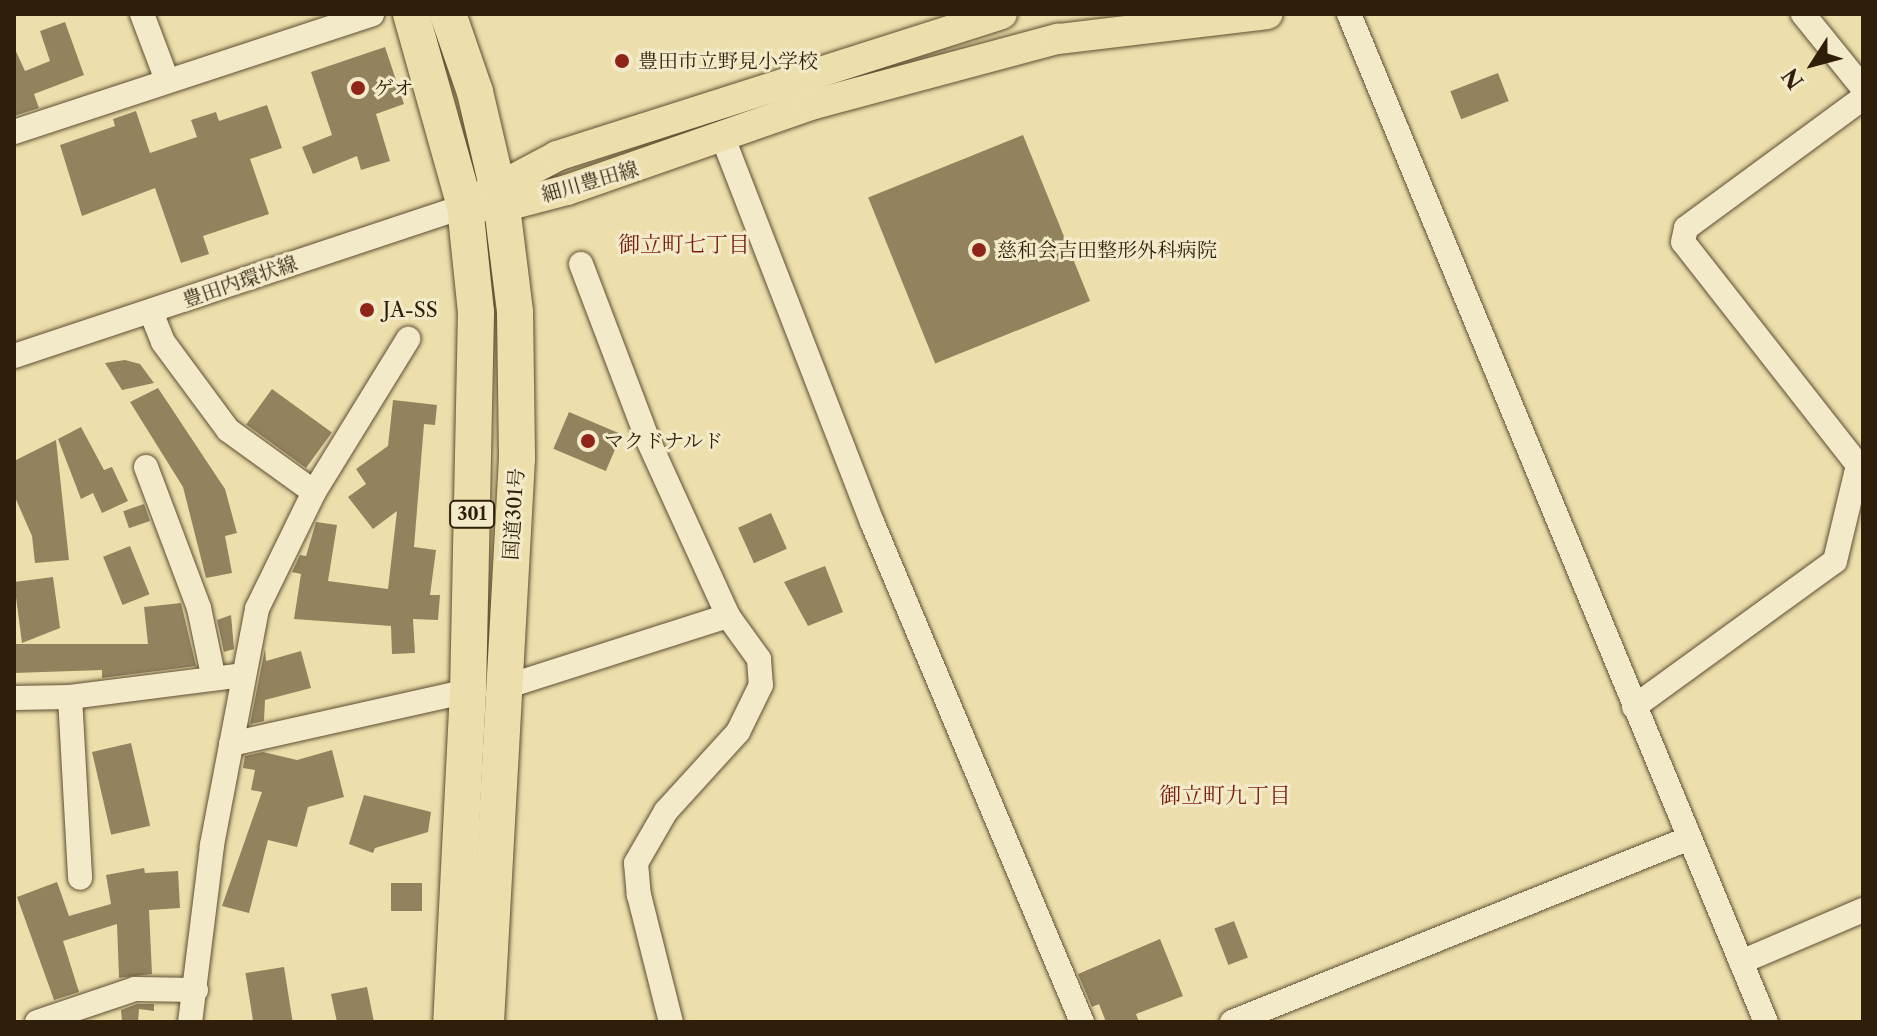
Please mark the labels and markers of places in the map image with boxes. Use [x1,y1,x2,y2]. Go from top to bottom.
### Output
place label: 豊田市立野見小学校 [638,49,818,73]
marker: 豊田市立野見小学校 [613,52,631,70]
place label: ゲオ [374,76,414,100]
marker: ゲオ [349,79,367,97]
place label: 慈和会吉田整形外科病院 [997,238,1217,262]
marker: 慈和会吉田整形外科病院 [968,239,990,261]
place label: JA-SS [383,298,438,322]
marker: JA-SS [358,301,376,319]
place label: マクドナルド [604,429,724,453]
marker: マクドナルド [579,432,597,450]

